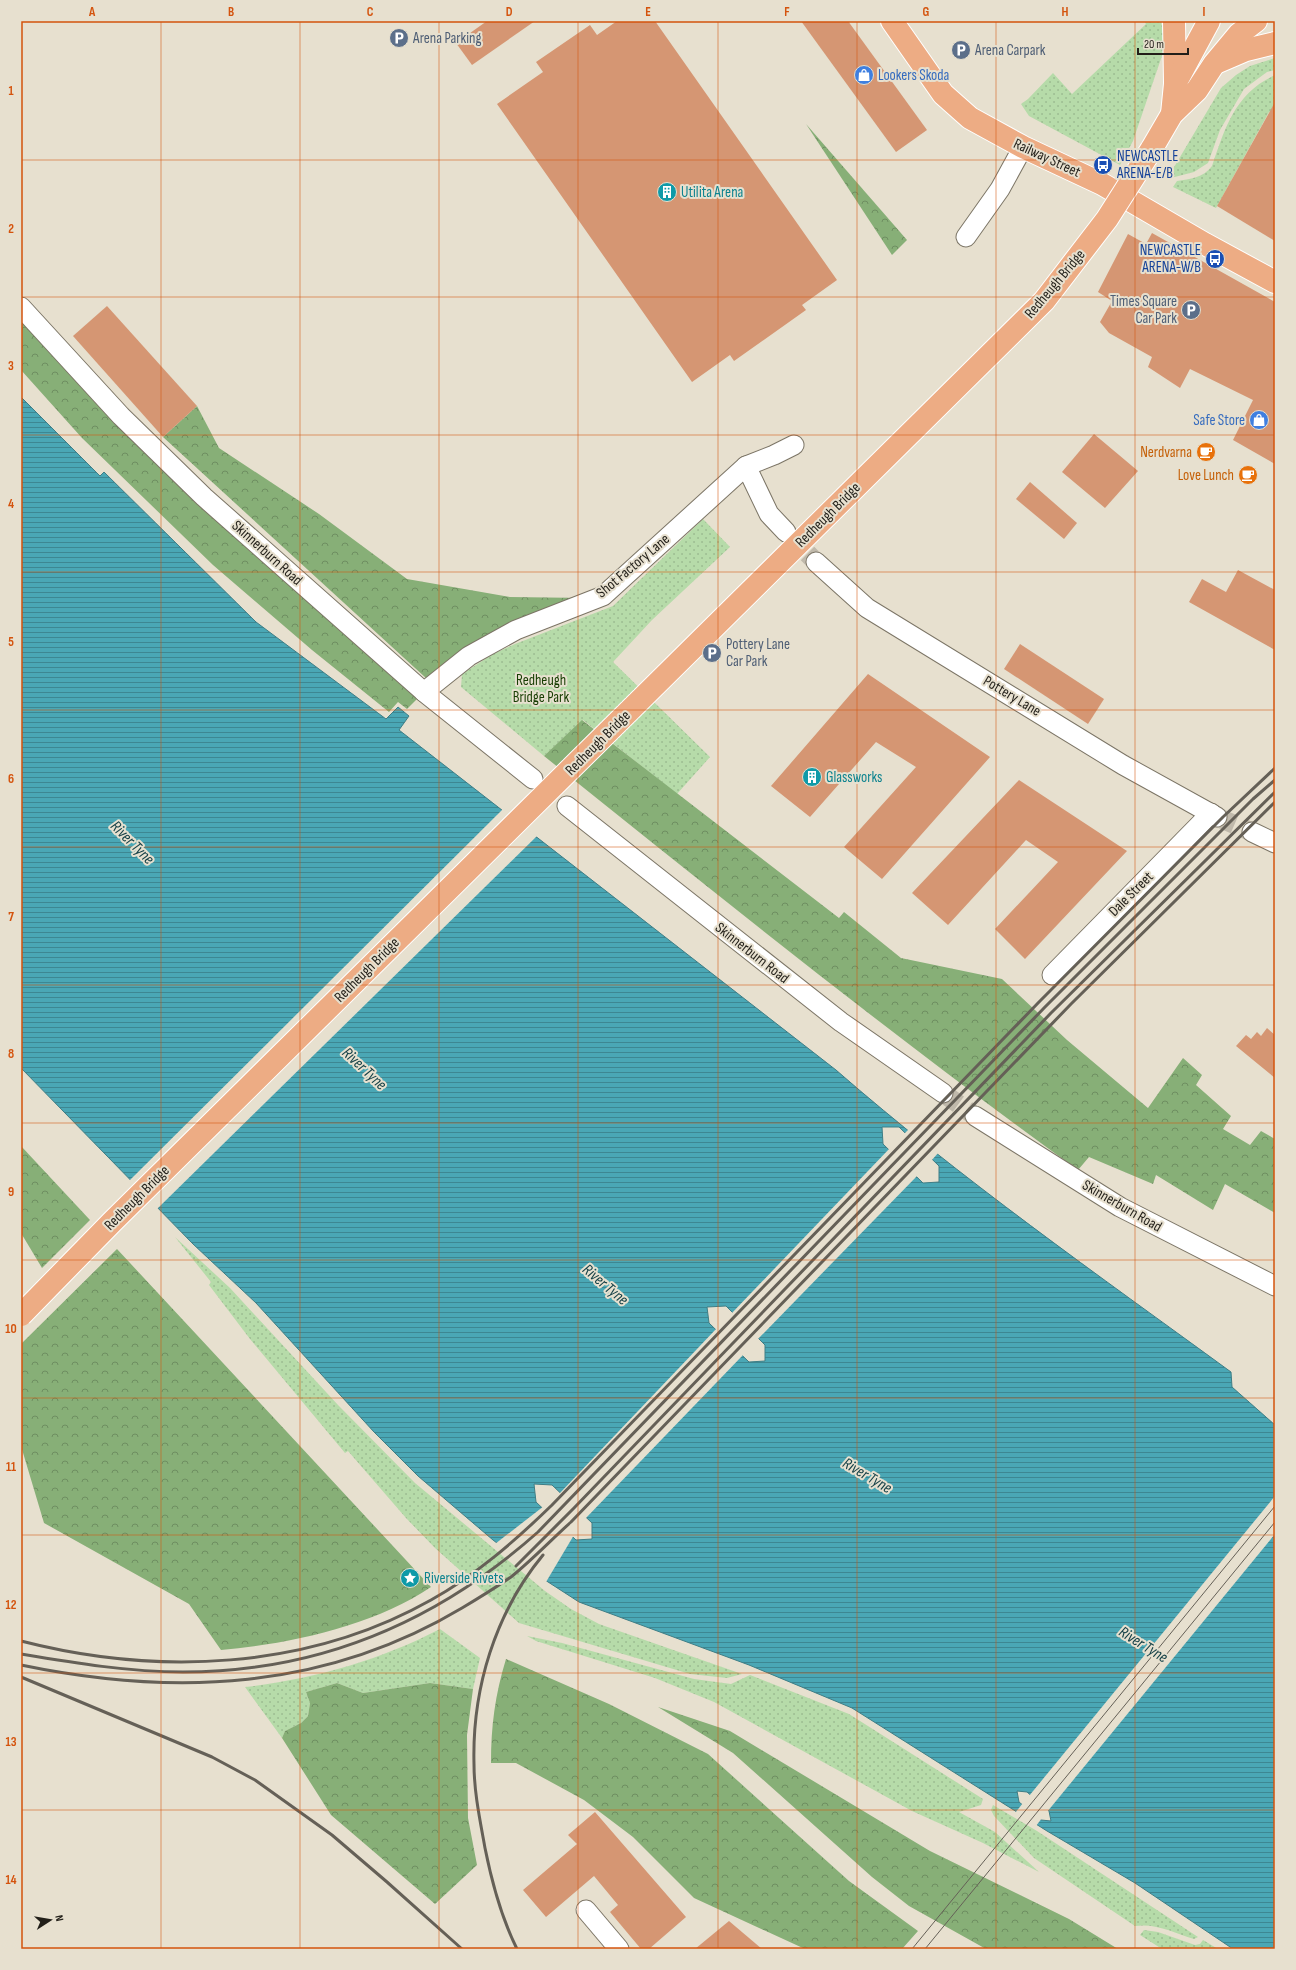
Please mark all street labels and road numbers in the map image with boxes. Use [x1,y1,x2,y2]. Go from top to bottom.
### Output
street label: Railway Street [1010,134,1084,182]
street label: Redheugh Bridge [1021,246,1089,322]
street label: Redheugh Bridge [791,478,865,552]
street label: Skinnerburn Road [228,516,306,590]
street label: Shot Factory Lane [592,530,674,602]
street label: Pottery Lane [980,671,1044,721]
street label: Redheugh Bridge [561,706,635,780]
street label: Dale Street [1105,867,1158,920]
street label: Skinnerburn Road [711,918,793,988]
street label: Redheugh Bridge [330,933,404,1007]
street label: Redheugh Bridge [100,1161,174,1235]
street label: Skinnerburn Road [1079,1176,1165,1236]

